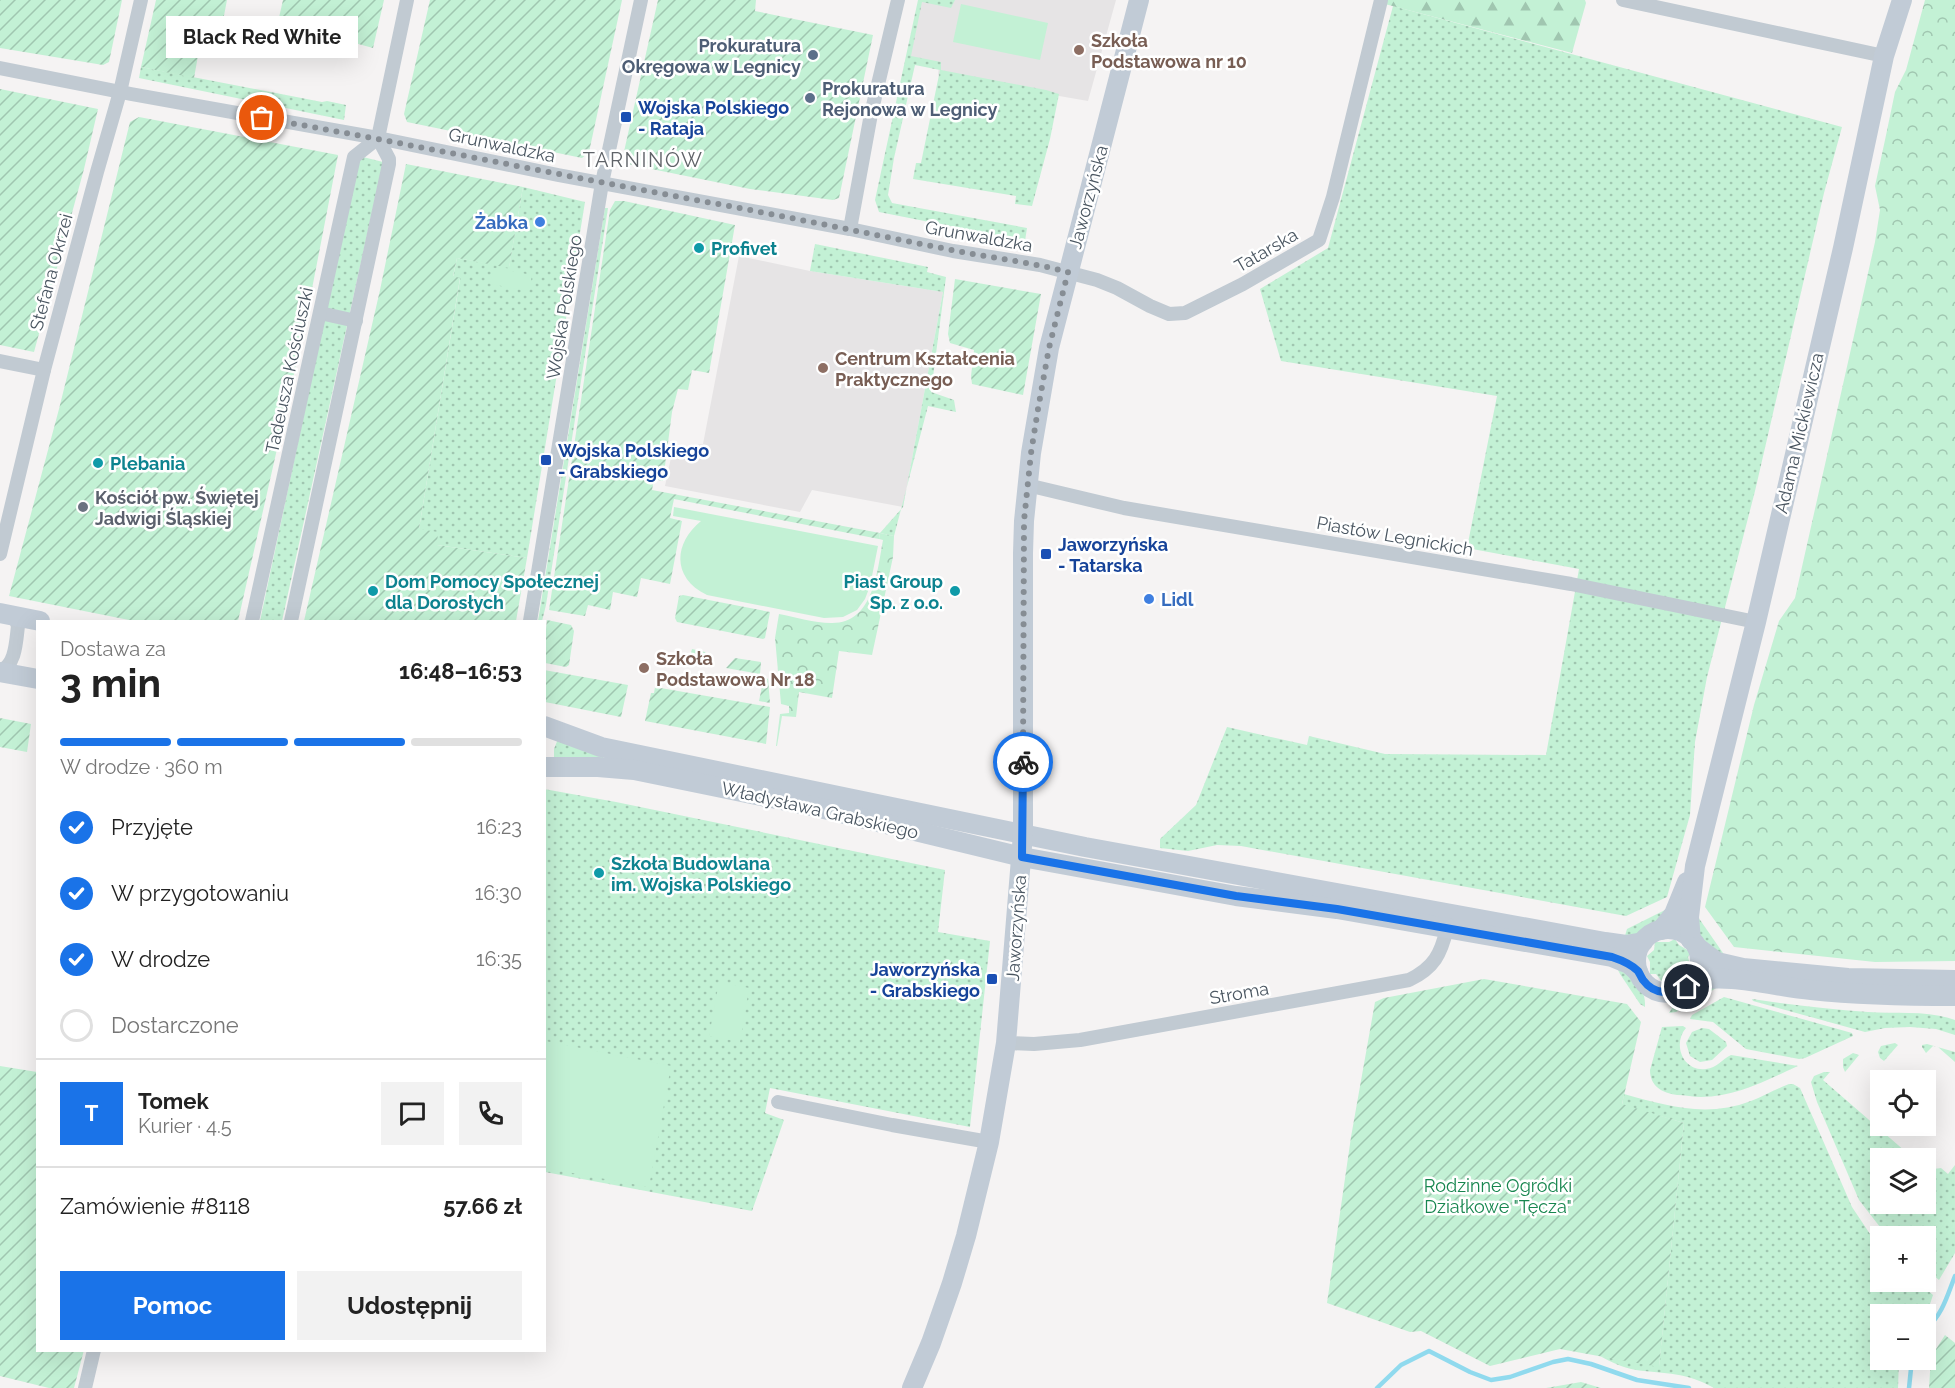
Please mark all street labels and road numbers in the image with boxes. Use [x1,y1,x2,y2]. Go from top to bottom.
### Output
street label: Grunwaldzka [447,123,557,167]
street label: Jaworzyńska [1064,143,1112,251]
street label: Stefana Okrzei [25,211,77,333]
street label: Grunwaldzka [924,216,1034,256]
street label: Tatarska [1231,224,1301,276]
street label: Wojska Polskiego [542,233,586,381]
street label: Tadeusza Kościuszki [261,285,317,455]
street label: Adama Mickiewicza [1770,351,1828,515]
street label: Piastów Legnickich [1315,512,1475,560]
street label: Władysława Grabskiego [719,777,921,843]
street label: Jaworzyńska [1002,874,1030,982]
street label: Stroma [1208,977,1270,1009]

